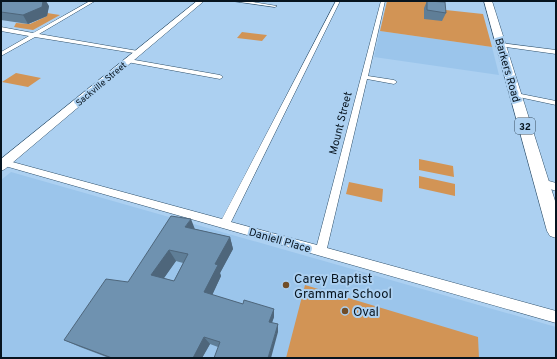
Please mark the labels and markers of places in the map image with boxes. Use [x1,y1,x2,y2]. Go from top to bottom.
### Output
place label: Carey Baptist Grammar School [294,272,392,303]
marker: Carey Baptist Grammar School [281,280,291,290]
place label: Oval [353,305,379,321]
marker: Oval [340,306,350,316]

